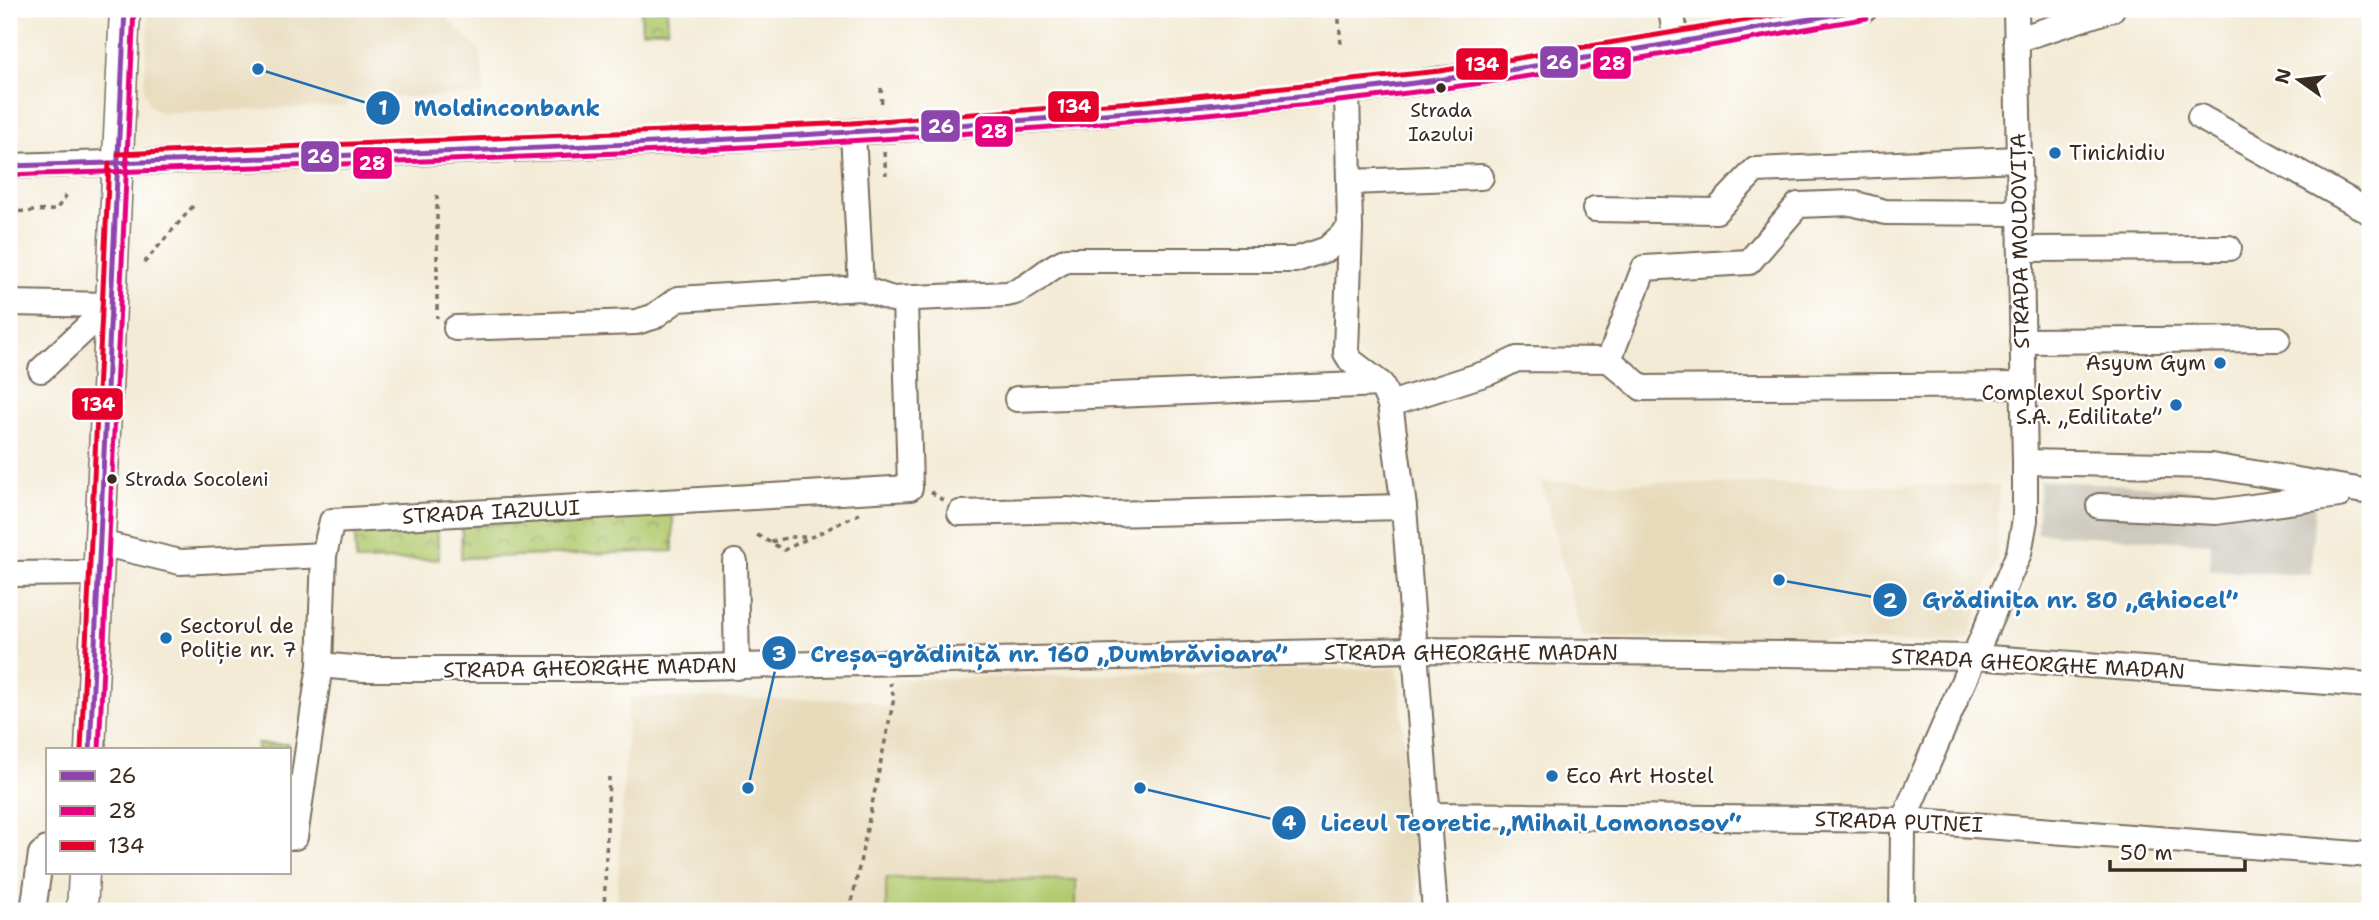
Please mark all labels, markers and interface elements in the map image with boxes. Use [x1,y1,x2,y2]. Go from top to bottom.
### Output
line badge: 26 [1539,45,1579,79]
line badge: 28 [1592,46,1632,80]
north arrow [2264,46,2334,116]
line badge: 134 [1455,47,1509,81]
text: 26 [1546,50,1572,75]
text: 28 [1599,51,1625,76]
text: 134 [1465,52,1500,77]
text: N [2269,66,2297,86]
marker: Strada Iazului [1434,81,1448,95]
callout: Moldinconbank [365,86,615,130]
line badge: 134 [1047,90,1100,123]
text: Moldinconbank [414,93,600,123]
text: 1 [378,94,388,122]
text: 134 [1057,94,1092,119]
place label: Strada Iazului [1408,98,1474,147]
line badge: 26 [920,109,961,143]
text: 26 [928,114,954,139]
line badge: 28 [974,115,1014,148]
text: 28 [981,119,1007,144]
street label: STRADA MOLDOVIȚA [2004,133,2036,349]
place label: Tinichidiu [2069,139,2165,167]
line badge: 26 [300,140,340,173]
text: 26 [307,144,333,169]
marker: Tinichidiu [2047,145,2063,161]
line badge: 28 [352,146,393,180]
text: 28 [359,151,385,176]
place label: Asyum Gym [2086,349,2206,377]
marker: Asyum Gym [2212,355,2228,371]
place label: Complexul Sportiv S.A. „Edilitate” [1981,379,2162,431]
line badge: 134 [71,387,124,421]
text: 134 [81,392,116,417]
marker: Complexul Sportiv S.A. „Edilitate” [2168,397,2184,413]
place label: Strada Socoleni [125,467,269,492]
marker: Strada Socoleni [105,472,119,486]
street label: STRADA IAZULUI [401,493,581,531]
callout: Grădinița nr. 80 „Ghiocel” [1873,578,2251,622]
text: Grădinița nr. 80 „Ghiocel” [1922,585,2238,617]
text: 2 [1883,587,1898,615]
place label: Sectorul de Poliție nr. 7 [180,612,297,664]
marker: Sectorul de Poliție nr. 7 [158,630,174,646]
callout: Creșa-grădiniță nr. 160 „Dumbrăvioara” [761,631,1302,675]
text: Creșa-grădiniță nr. 160 „Dumbrăvioara” [810,639,1288,671]
street label: STRADA GHEORGHE MADAN [1324,639,1618,667]
text: 3 [772,640,786,668]
street label: STRADA GHEORGHE MADAN [1890,642,2186,686]
street label: STRADA GHEORGHE MADAN [443,651,737,685]
legend [46,748,290,874]
text: 26 [108,762,136,790]
place label: Eco Art Hostel [1566,762,1714,790]
marker: Eco Art Hostel [1544,768,1560,784]
text: 28 [108,797,137,825]
callout: Liceul Teoretic „Mihail Lomonosov“ [1271,801,1755,845]
street label: STRADA PUTNEI [1814,805,1984,839]
text: Liceul Teoretic „Mihail Lomonosov“ [1321,808,1742,838]
text: 4 [1282,809,1297,837]
scale bar [2110,829,2244,873]
text: 134 [108,832,144,860]
text: 50 m [2120,839,2173,867]

